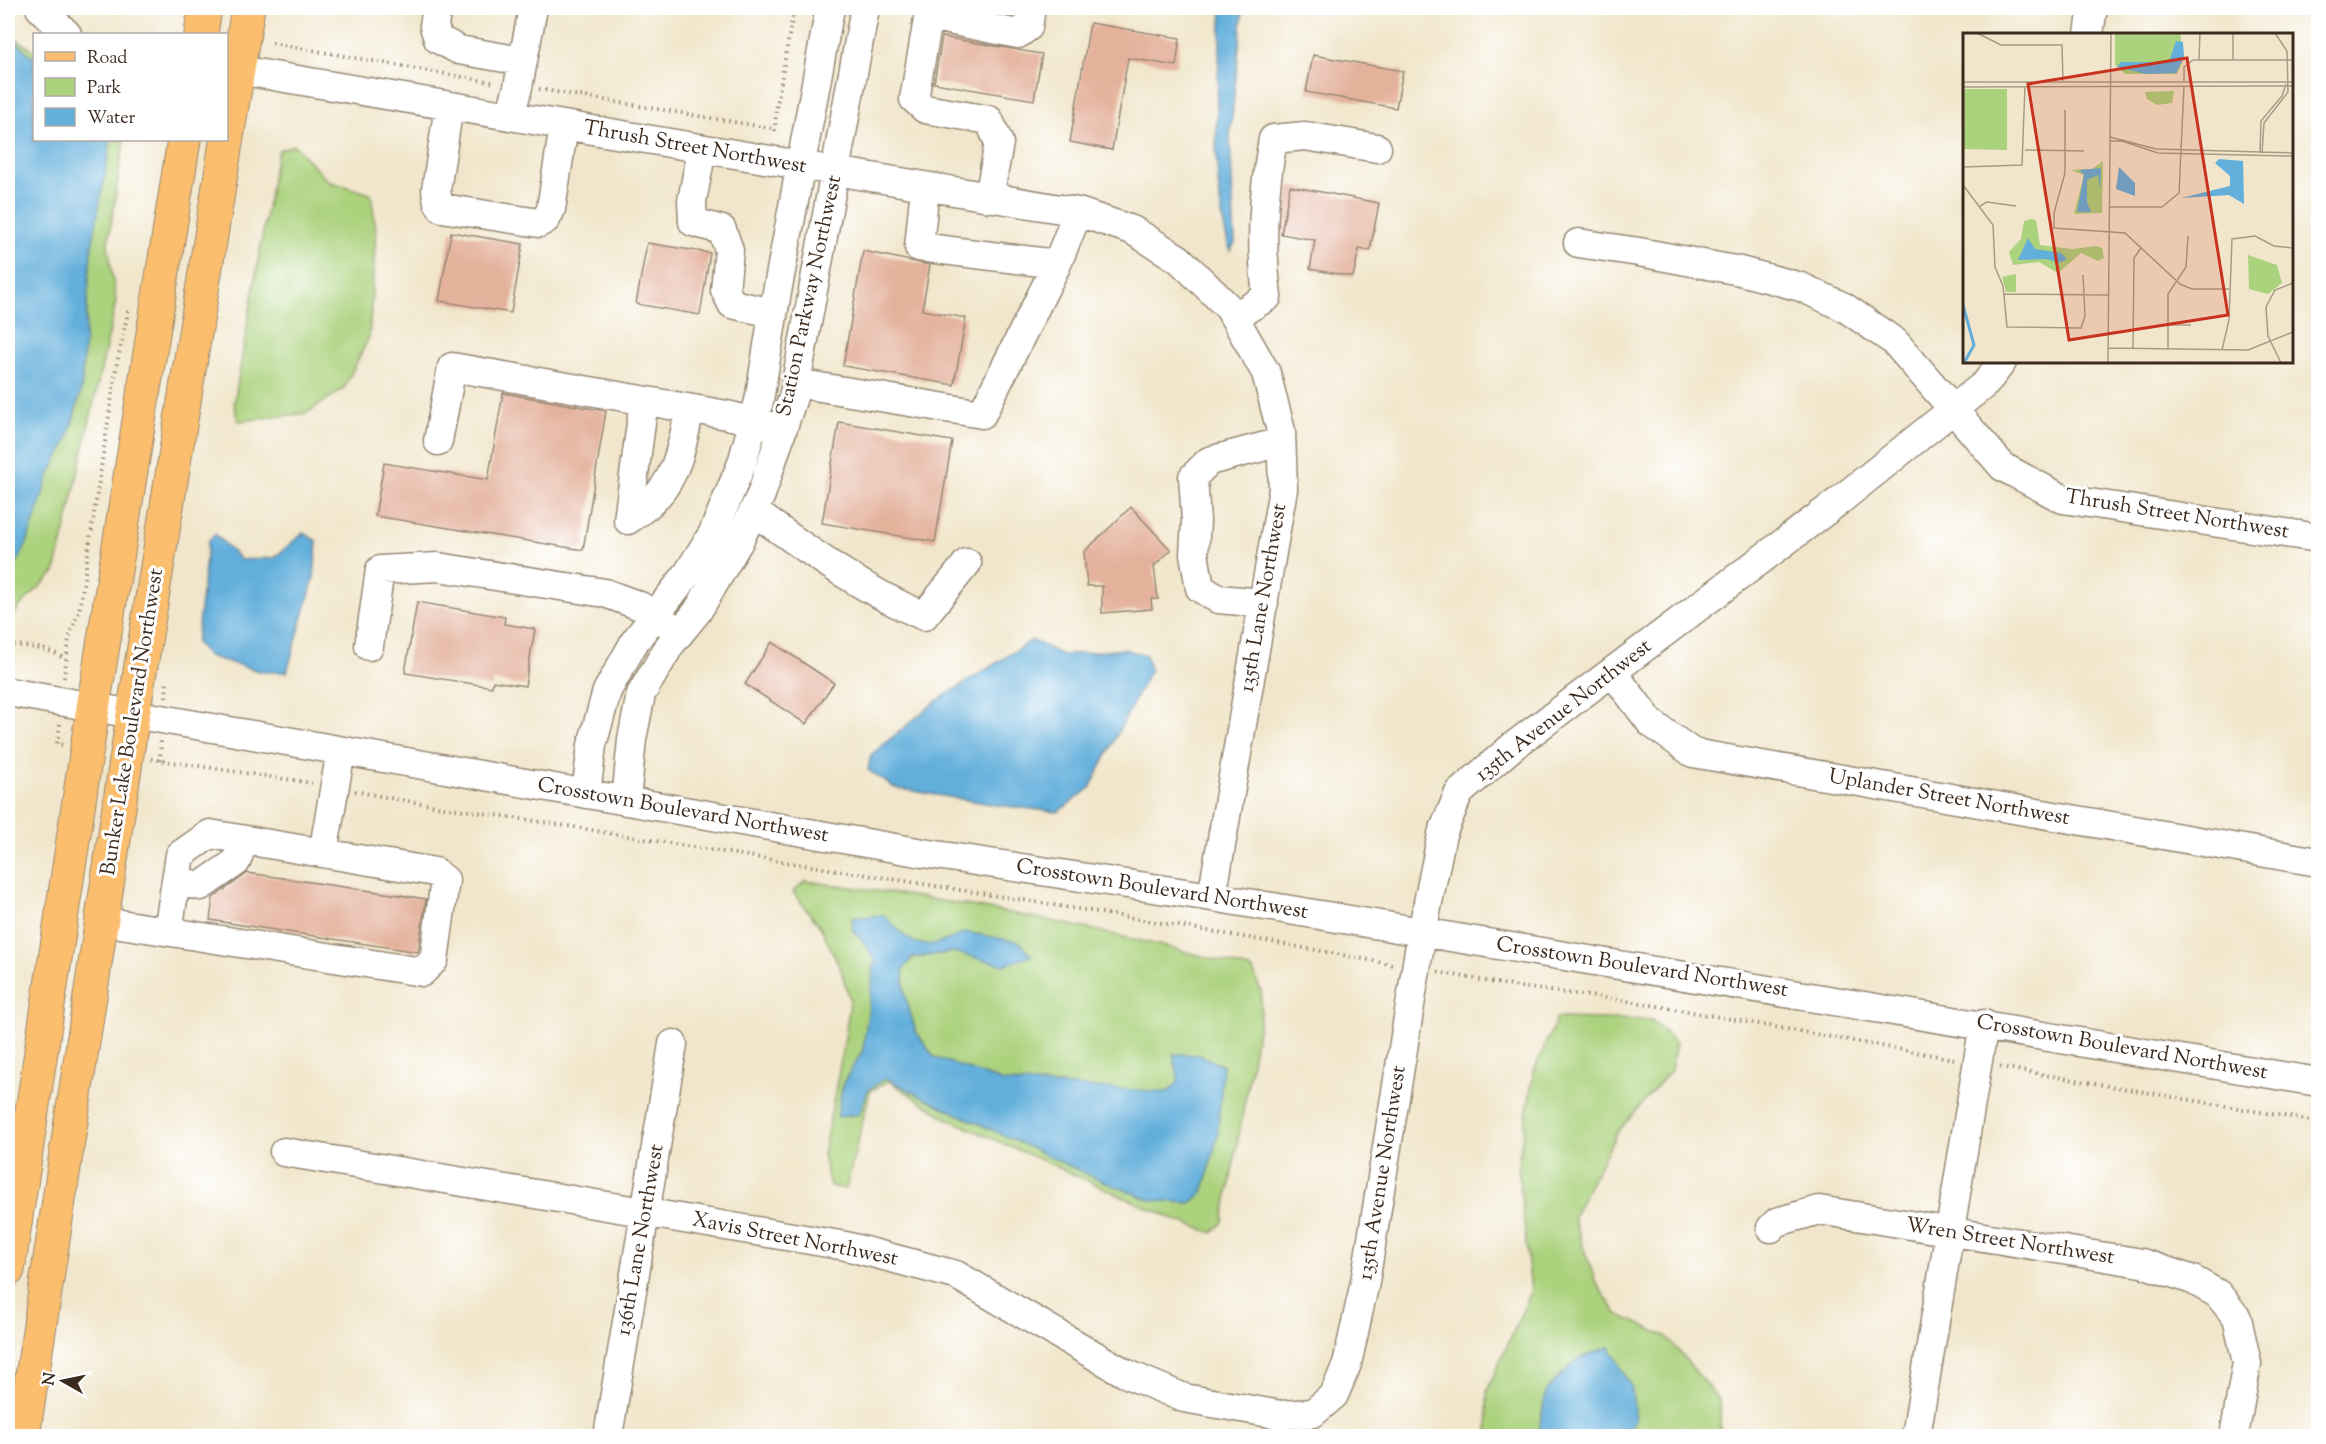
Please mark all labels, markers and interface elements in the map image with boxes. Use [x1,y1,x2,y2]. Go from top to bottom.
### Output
legend [33,33,228,141]
inset map [1963,33,2293,363]
text: Road [87,46,127,72]
text: Park [87,76,122,102]
text: Water [87,106,136,132]
street label: Thrush Street Northwest [581,114,809,182]
street label: Station Parkway Northwest [770,173,850,419]
street label: Thrush Street Northwest [2063,483,2291,547]
street label: 135th Lane Northwest [1233,501,1295,695]
street label: Bunker Lake Boulevard Northwest [94,566,172,878]
street label: 135th Avenue Northwest [1469,632,1659,790]
street label: Uplander Street Northwest [1826,762,2072,834]
street label: Crosstown Boulevard Northwest [535,771,831,851]
street label: Crosstown Boulevard Northwest [1014,852,1310,928]
street label: Crosstown Boulevard Northwest [1494,930,1790,1006]
street label: Crosstown Boulevard Northwest [1974,1008,2270,1088]
street label: 135th Avenue Northwest [1351,1064,1415,1282]
street label: 136th Lane Northwest [609,1142,673,1338]
street label: Xavis Street Northwest [690,1205,900,1275]
street label: Wren Street Northwest [1904,1211,2116,1273]
north arrow [33,1351,93,1411]
text: N [38,1371,63,1387]

